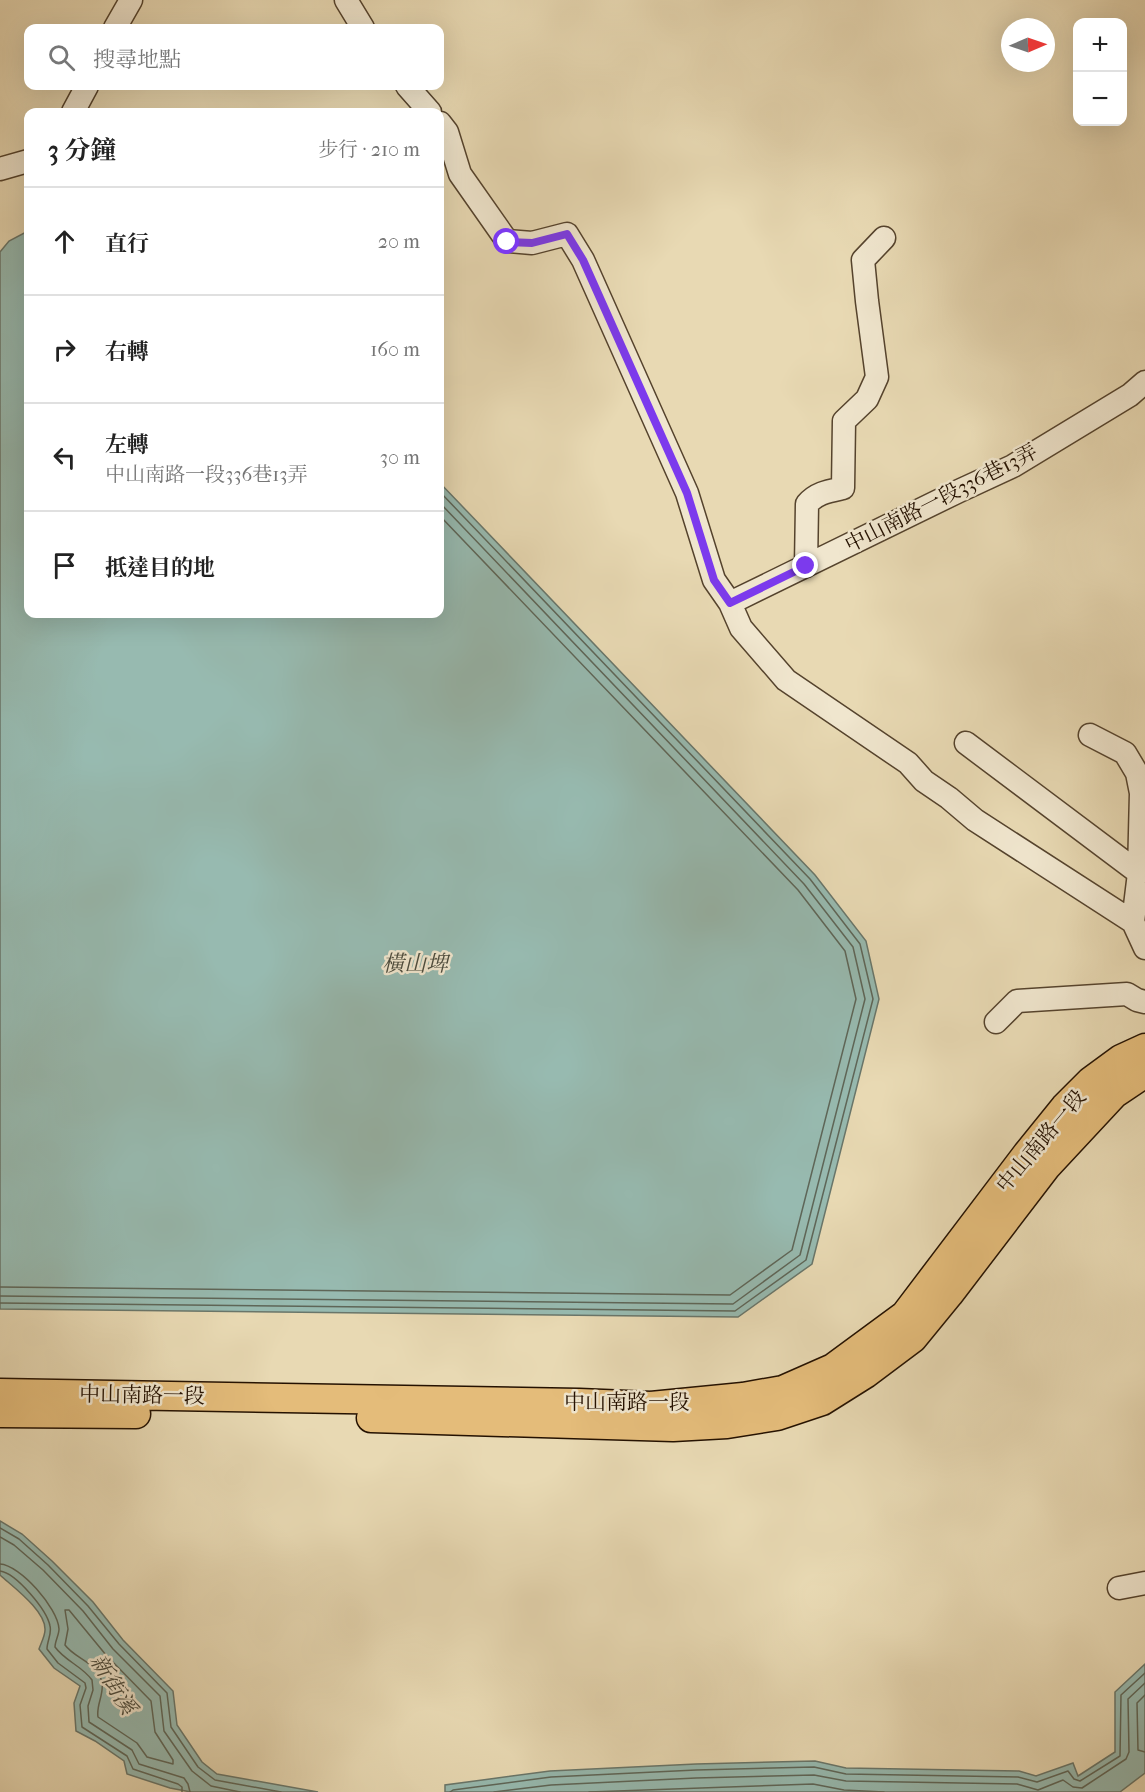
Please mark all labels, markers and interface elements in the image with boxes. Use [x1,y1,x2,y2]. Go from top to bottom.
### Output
north arrow [1001,18,1055,72]
map controls [1073,18,1127,126]
button: + [1073,18,1127,72]
search box [24,24,444,90]
icon: search [45,41,78,74]
text: 搜尋地點 [93,47,181,73]
button: − [1073,72,1127,126]
text: 3 分鐘 [48,135,116,166]
text: 步行 · 210 m [318,138,420,161]
icon: ahead [48,225,81,258]
route start [493,228,519,254]
text: 20 m [378,230,420,253]
text: 直行 [105,231,149,257]
icon: right [48,333,81,366]
text: 160 m [370,338,420,361]
text: 右轉 [105,339,149,365]
text: 左轉 [105,432,149,458]
street label: 中山南路一段336巷13弄 [841,439,1041,557]
icon: left [48,441,81,474]
text: 30 m [380,446,420,469]
text: 中山南路一段336巷13弄 [105,463,308,486]
icon: arrive [48,549,81,582]
route end [792,552,818,578]
text: 抵達目的地 [105,555,215,581]
water label: 橫山埤 [382,951,451,977]
street label: 中山南路一段 [991,1085,1091,1197]
street label: 中山南路一段 [79,1382,205,1408]
street label: 中山南路一段 [564,1390,690,1414]
water label: 新街溪 [85,1650,143,1721]

